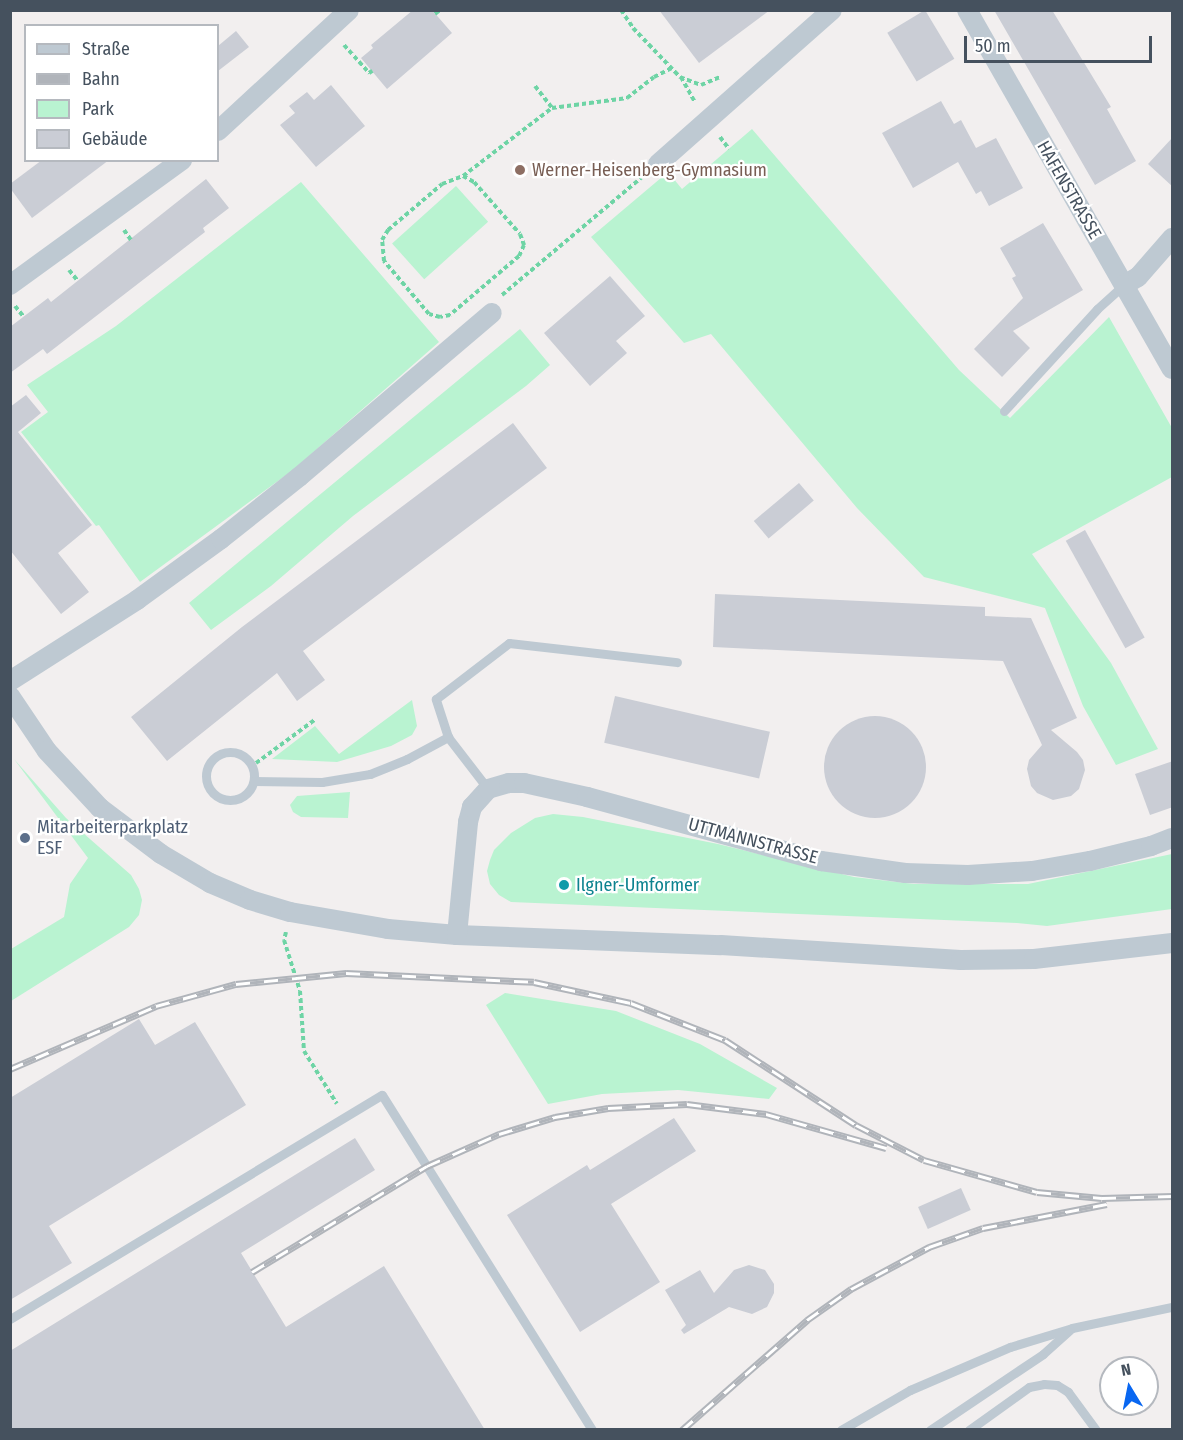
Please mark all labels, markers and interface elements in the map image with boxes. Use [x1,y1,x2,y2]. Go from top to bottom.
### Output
legend [24,24,219,162]
scale bar [967,24,1154,62]
text: 50 m [975,35,1011,57]
text: Straße [82,38,130,60]
text: Bahn [82,68,120,90]
text: Park [82,98,114,120]
text: Gebäude [82,128,147,150]
street label: HAFENSTRASSE [1032,137,1106,243]
place label: Werner-Heisenberg-Gymnasium [532,159,767,181]
marker: Werner-Heisenberg-Gymnasium [513,163,527,177]
street label: UTTMANNSTRASSE [686,813,820,869]
place label: Mitarbeiterparkplatz ESF [37,817,188,860]
marker: Mitarbeiterparkplatz ESF [18,831,32,845]
place label: Ilgner-Umformer [576,874,699,896]
marker: Ilgner-Umformer [557,878,571,892]
north arrow [1099,1356,1159,1416]
text: N [1120,1360,1133,1380]

